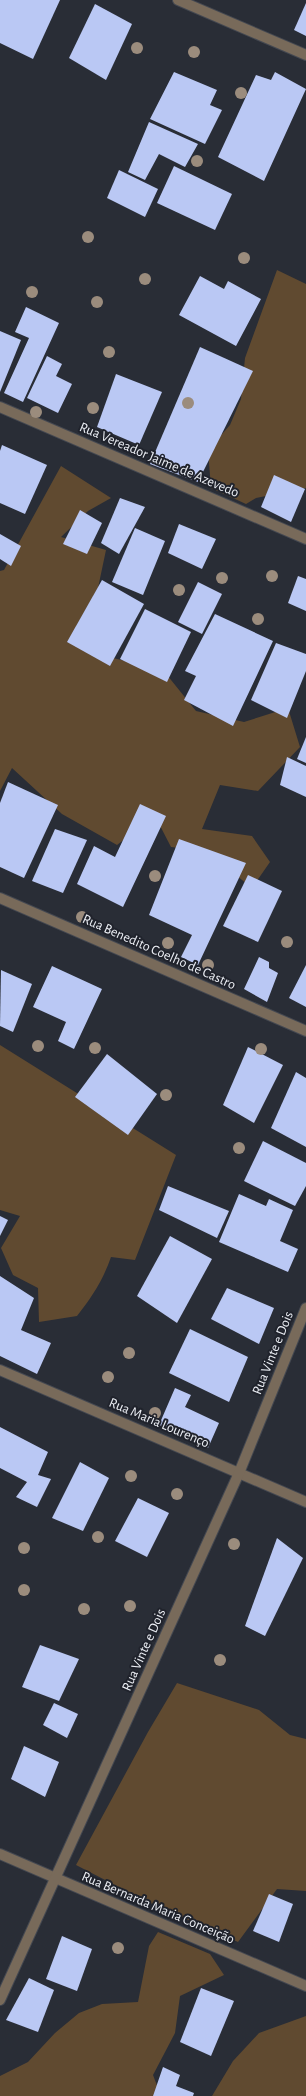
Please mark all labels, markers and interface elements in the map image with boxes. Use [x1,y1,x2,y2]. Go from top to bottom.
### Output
street label: Rua Vereador Jaime de Azevedo [77,420,241,500]
street label: Rua Benedito Coelho de Castro [80,912,238,992]
street label: Rua Vinte e Dois [250,1309,296,1397]
street label: Rua Maria Lourenço [107,1396,211,1450]
street label: Rua Vinte e Dois [120,1607,168,1693]
street label: Rua Bernarda Maria Conceição [80,1869,237,1947]

